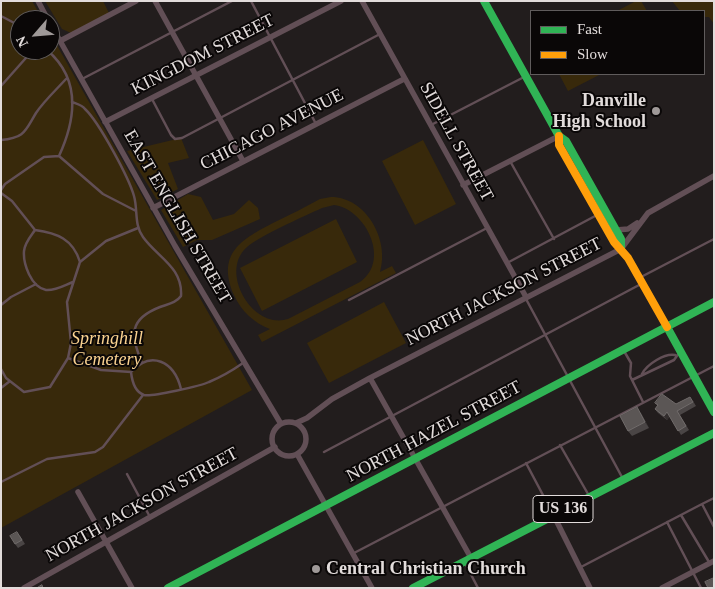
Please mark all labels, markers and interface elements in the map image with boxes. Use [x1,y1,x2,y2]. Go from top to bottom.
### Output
north arrow [10,10,60,60]
street label: KINGDOM STREET [128,10,278,100]
legend [530,10,705,75]
text: Fast [577,21,602,37]
text: N [13,34,31,49]
text: Slow [577,46,608,62]
street label: SIDELL STREET [414,79,498,205]
street label: CHICAGO AVENUE [197,84,347,176]
place label: Danville High School [552,90,646,132]
marker: Danville High School [650,105,662,117]
street label: EAST ENGLISH STREET [118,126,236,308]
street label: NORTH JACKSON STREET [402,233,606,351]
park label: Springhill Cemetery [71,328,143,370]
street label: NORTH HAZEL STREET [343,377,525,487]
street label: NORTH JACKSON STREET [42,443,242,567]
road number: US 136 [533,496,593,522]
place label: Central Christian Church [326,558,526,580]
marker: Central Christian Church [310,563,322,575]

